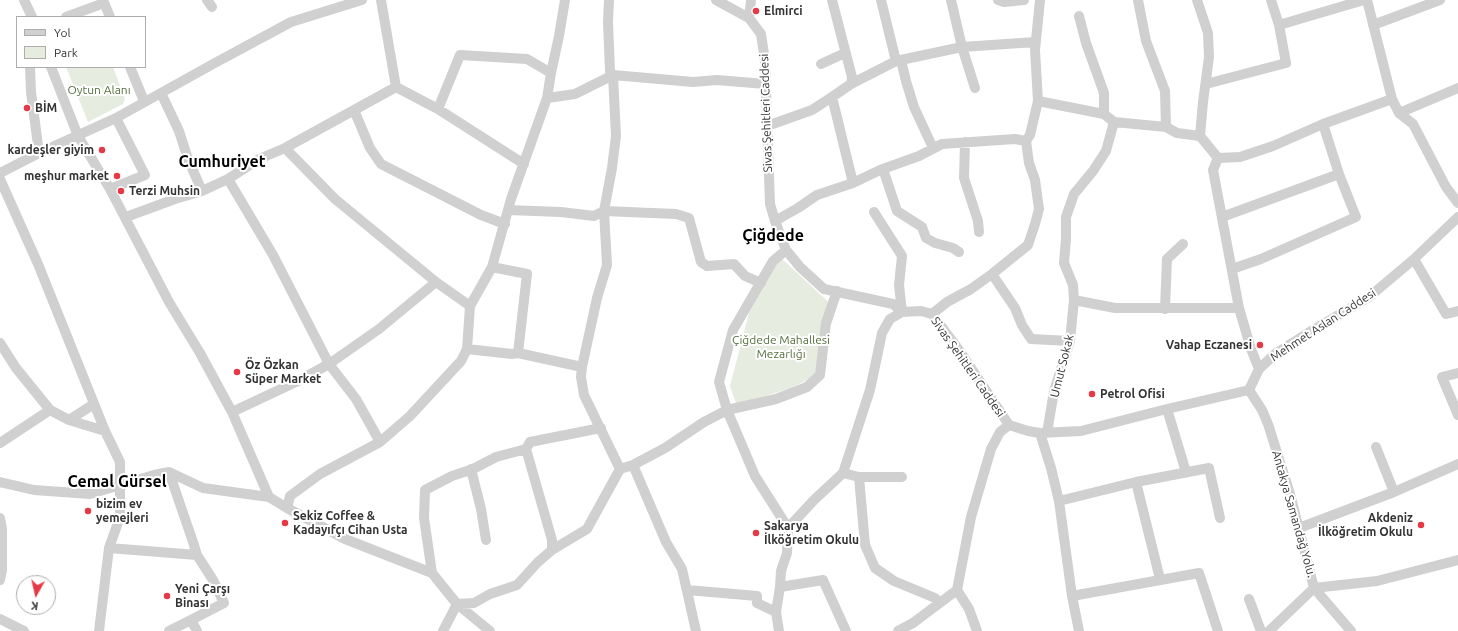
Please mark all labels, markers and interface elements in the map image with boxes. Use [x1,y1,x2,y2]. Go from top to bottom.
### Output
place label: Elmirci [764,4,803,18]
marker: Elmirci [751,6,761,16]
legend [16,16,146,68]
text: Yol [54,26,71,39]
text: Park [54,46,78,59]
street label: Sivas Şehitleri Caddesi [757,53,775,173]
park label: Oytun Alanı [67,83,131,97]
place label: BİM [35,101,57,115]
marker: BİM [22,103,32,113]
place label: kardeşler giyim [8,143,94,157]
marker: kardeşler giyim [97,145,107,155]
district label: Cumhuriyet [178,152,266,172]
place label: meşhur market [24,169,109,183]
marker: meşhur market [112,171,122,181]
place label: Terzi Muhsin [129,184,200,198]
marker: Terzi Muhsin [116,186,126,196]
district label: Çiğdede [742,226,804,246]
street label: Mehmet Aslan Caddesi [1268,286,1378,364]
street label: Sivas Şehitleri Caddesi [928,314,1008,420]
park label: Çiğdede Mahallesi Mezarlığı [732,333,830,361]
street label: Umut Sokak [1047,333,1077,399]
place label: Vahap Eczanesi [1166,338,1252,352]
marker: Vahap Eczanesi [1255,340,1265,350]
place label: Öz Özkan Süper Market [245,358,321,386]
marker: Öz Özkan Süper Market [232,367,242,377]
place label: Petrol Ofisi [1100,387,1165,401]
marker: Petrol Ofisi [1087,389,1097,399]
street label: Antakya Samandağ Yolu. [1269,449,1319,579]
district label: Cemal Gürsel [67,472,167,492]
place label: bizim ev yemejleri [96,497,149,525]
marker: bizim ev yemejleri [83,506,93,516]
place label: Sekiz Coffee & Kadayıfçı Cihan Usta [293,509,408,537]
place label: Akdeniz İlköğretim Okulu [1318,511,1413,539]
marker: Sekiz Coffee & Kadayıfçı Cihan Usta [280,518,290,528]
place label: Sakarya İlköğretim Okulu [764,519,859,547]
marker: Akdeniz İlköğretim Okulu [1416,520,1426,530]
marker: Sakarya İlköğretim Okulu [751,528,761,538]
north arrow [16,575,56,615]
place label: Yeni Çarşı Binası [175,582,230,610]
marker: Yeni Çarşı Binası [162,591,172,601]
text: K [30,599,39,612]

